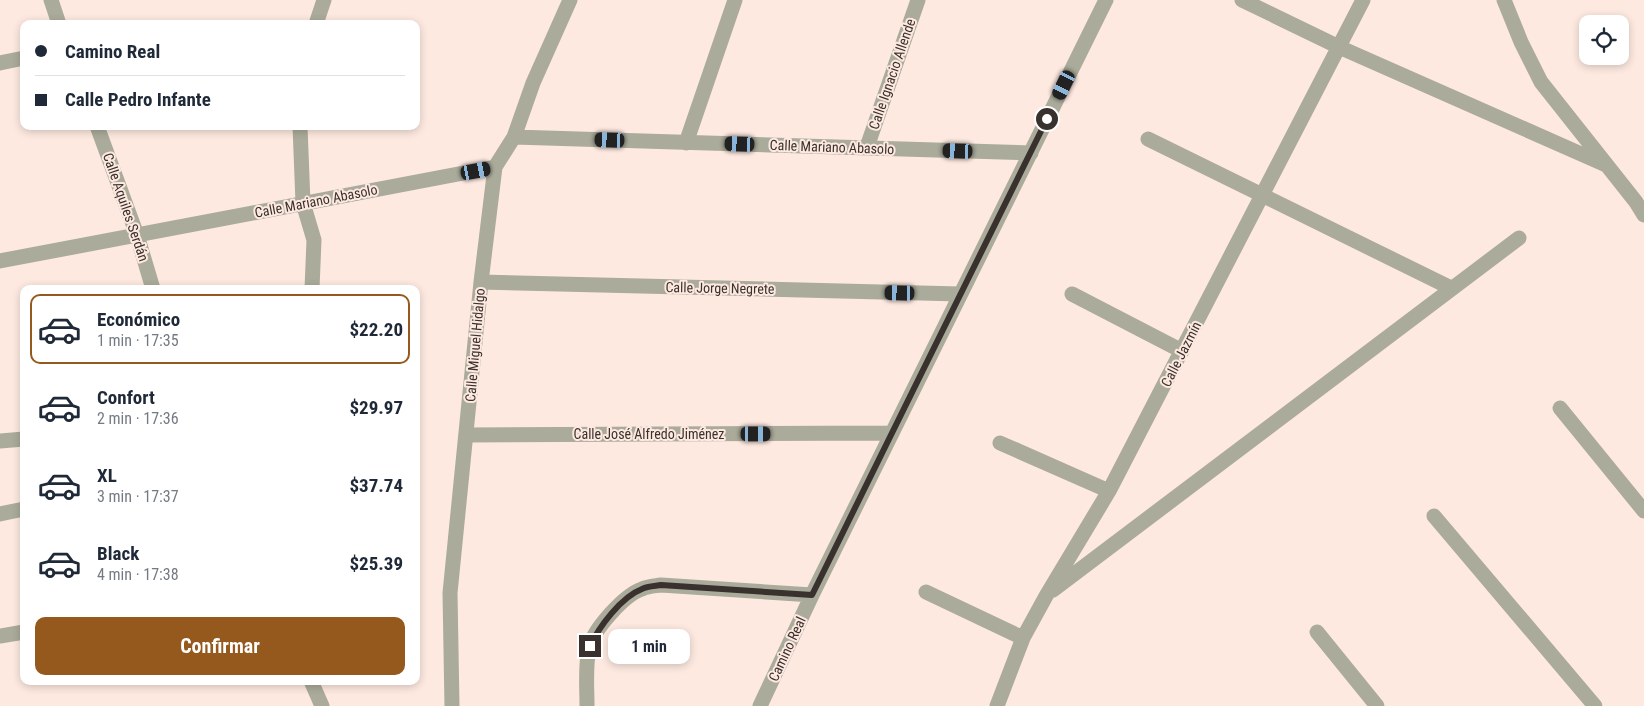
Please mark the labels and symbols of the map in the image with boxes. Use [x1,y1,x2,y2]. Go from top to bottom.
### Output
street label: Calle Ignacio Allende [866,16,919,131]
car [1050,68,1077,102]
route start [1036,108,1058,130]
car [594,132,625,148]
car [724,136,755,152]
street label: Calle Mariano Abasolo [769,137,895,157]
car [942,143,973,159]
street label: Calle Aquiles Serdán [100,151,152,263]
car [459,161,492,181]
street label: Calle Mariano Abasolo [253,181,379,221]
street label: Calle Jorge Negrete [665,279,775,297]
car [884,285,915,301]
street label: Calle Miguel Hidalgo [462,288,488,402]
street label: Calle Jazmín [1158,319,1204,389]
street label: Calle José Alfredo Jiménez [574,426,724,442]
car [741,427,771,442]
street label: Camino Real [765,614,809,684]
callout: 1 min [608,628,690,664]
route end [579,635,601,657]

